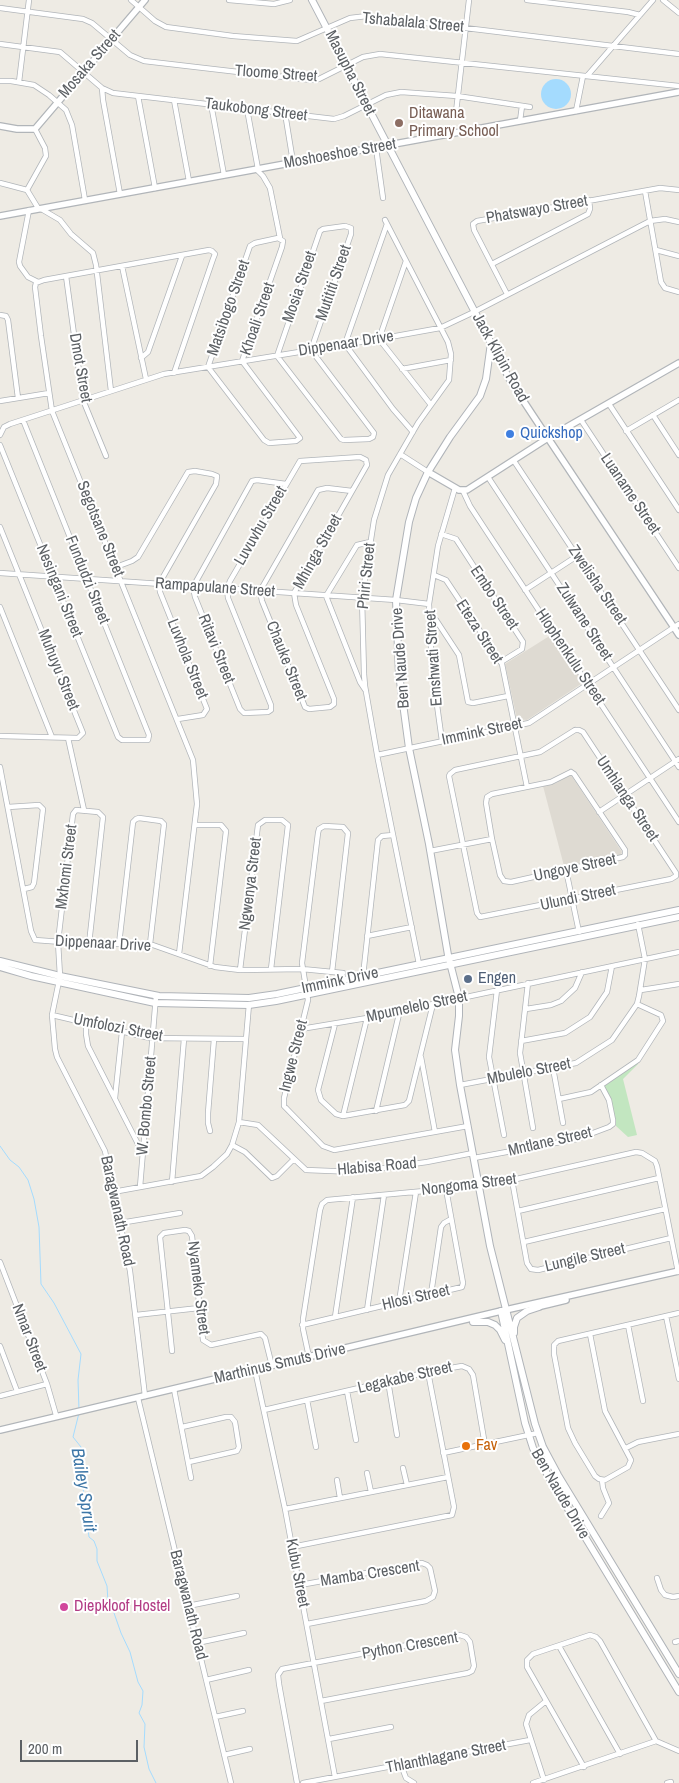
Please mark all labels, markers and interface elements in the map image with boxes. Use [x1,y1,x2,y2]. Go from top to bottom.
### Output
street label: Tshabalala Street [362,9,464,37]
street label: Mosaka Street [55,26,125,102]
street label: Masupha Street [320,27,380,119]
street label: Tloome Street [234,62,318,86]
street label: Taukobong Street [204,94,308,126]
place label: Ditawana Primary School [409,104,499,142]
marker: Ditawana Primary School [393,117,405,129]
street label: Moshoeshoe Street [282,135,398,173]
street label: Phatswayo Street [485,192,589,228]
street label: Mutititi Street [312,243,356,323]
street label: Mosia Street [279,249,321,325]
street label: Matsibogo Street [204,258,254,358]
street label: Khoali Street [237,280,279,358]
street label: Jack Klipin Road [468,310,532,406]
street label: Dippenaar Drive [297,327,395,361]
street label: Dmot Street [64,332,96,404]
place label: Quickshop [520,424,583,444]
marker: Quickshop [504,428,516,440]
street label: Luaname Street [596,450,664,538]
street label: Segotsane Street [72,478,128,580]
street label: Luvuvhu Street [231,483,291,569]
street label: Mhinga Street [290,511,346,593]
street label: Fundudzi Street [61,533,113,627]
street label: Nesingani Street [32,542,86,640]
street label: Phiri Street [354,542,380,610]
street label: Zwelisha Street [564,542,630,628]
street label: Embo Street [466,562,522,634]
street label: Rampapulane Street [154,574,276,602]
street label: Zulwane Street [552,580,616,664]
street label: Eteza Street [451,596,507,668]
street label: Hlophenkulu Street [531,605,609,709]
street label: Ben Naude Drive [388,607,414,709]
street label: Emshwati Street [421,609,447,707]
street label: Ritavi Street [193,612,239,686]
street label: Luvhola Street [162,616,212,702]
street label: Chauke Street [261,619,311,703]
street label: Muhuyu Street [33,627,83,713]
street label: Immink Street [440,714,524,750]
street label: Umhlanga Street [592,753,662,845]
street label: Mxhomi Street [52,823,82,911]
street label: Ngwenya Street [236,837,266,931]
street label: Ungoye Street [532,850,618,886]
street label: Ulundi Street [539,881,617,915]
street label: Dippenaar Drive [54,932,152,956]
street label: Immink Drive [300,964,380,998]
place label: Engen [478,969,516,989]
marker: Engen [462,973,474,985]
street label: Mpumelelo Street [365,987,469,1027]
street label: Umfolozi Street [72,1010,164,1046]
street label: Ingwe Street [276,1018,312,1094]
street label: Mbulelo Street [486,1055,572,1089]
street label: W. Bombo Street [133,1056,161,1156]
street label: Mntlane Street [506,1123,594,1161]
street label: Baragwanath Road [96,1154,138,1268]
street label: Hlabisa Road [337,1154,417,1180]
street label: Nongoma Street [420,1170,518,1200]
street label: Lungile Street [543,1239,627,1277]
street label: Nyameko Street [183,1240,213,1336]
street label: Hlosi Street [380,1281,452,1315]
street label: Nmar Street [7,1302,51,1374]
street label: Marthinus Smuts Drive [212,1340,348,1388]
street label: Legakabe Street [356,1358,454,1398]
place label: Fav [476,1436,497,1456]
marker: Fav [460,1440,472,1452]
street label: Ben Naude Drive [527,1446,593,1542]
water label: Bailey Spruit [66,1447,100,1533]
street label: Kubu Street [281,1537,313,1609]
street label: Baragwanath Road [165,1548,211,1662]
street label: Mamba Crescent [319,1557,421,1591]
place label: Diepkloof Hostel [74,1597,170,1617]
marker: Diepkloof Hostel [58,1601,70,1613]
street label: Python Crescent [361,1628,459,1664]
scale bar [22,1730,140,1762]
street label: Thlanthlagane Street [384,1736,508,1778]
text: 200 m [28,1738,62,1759]

